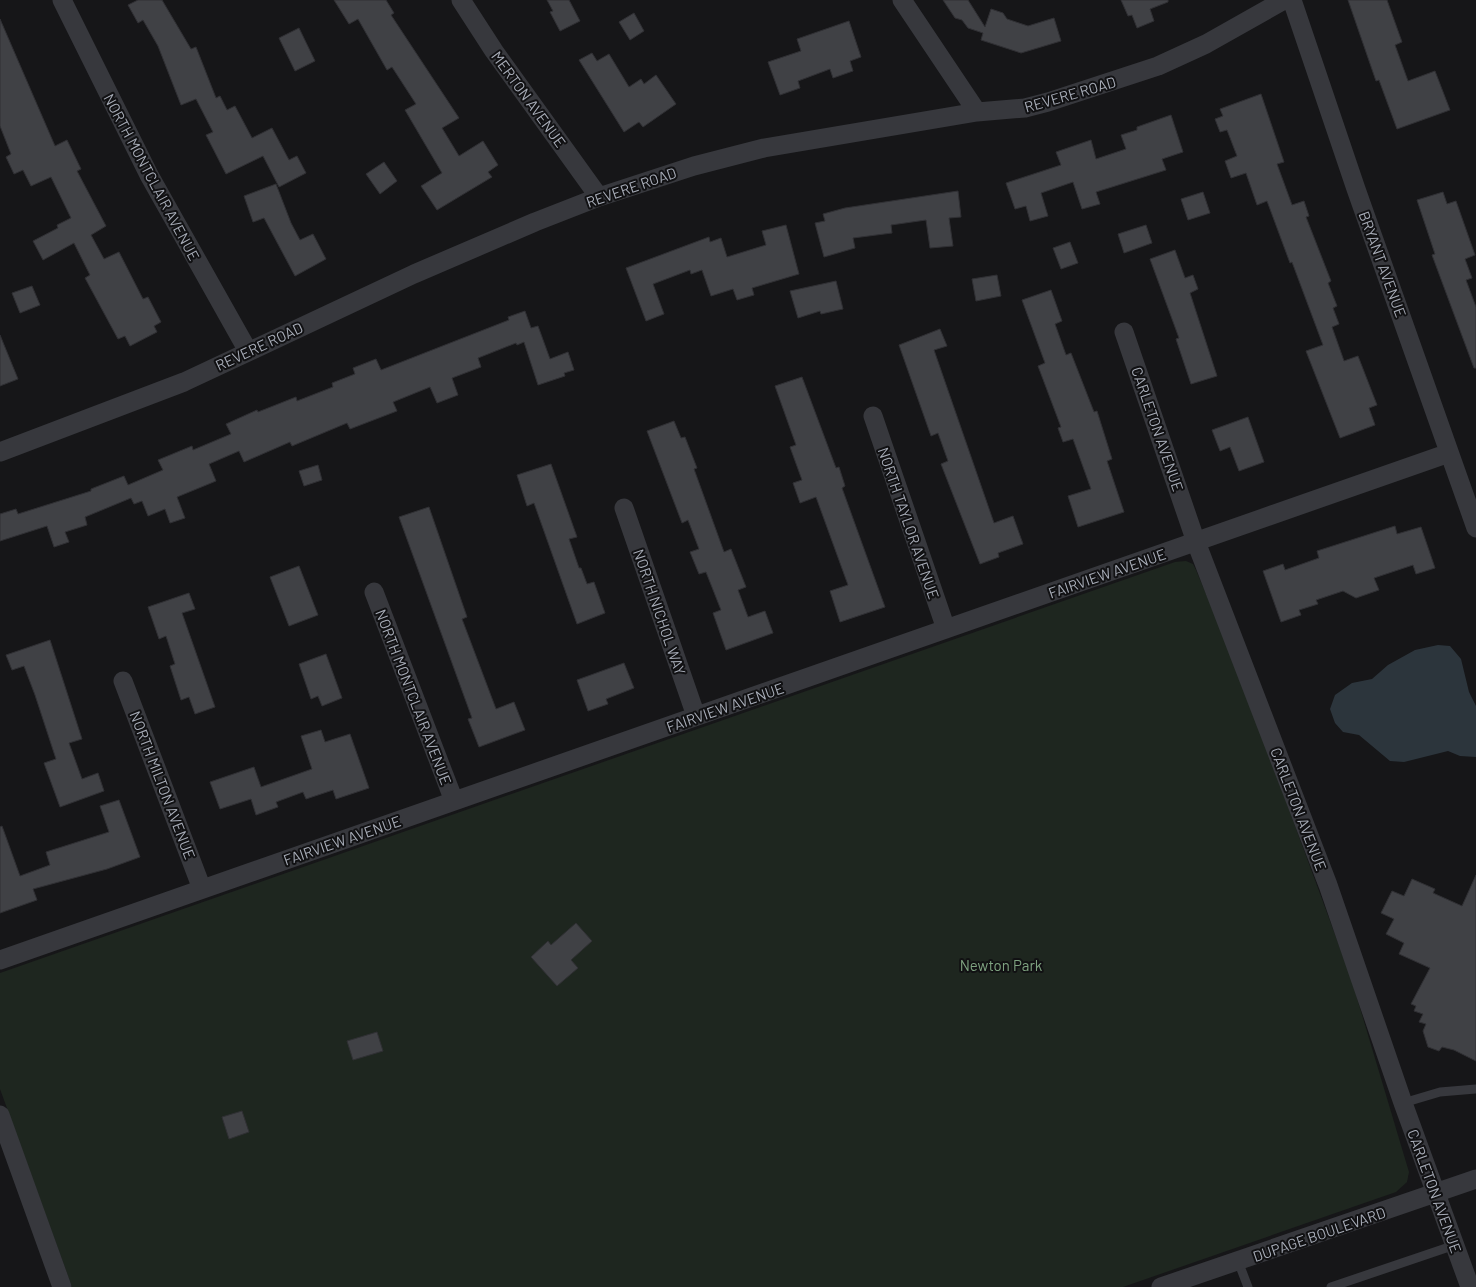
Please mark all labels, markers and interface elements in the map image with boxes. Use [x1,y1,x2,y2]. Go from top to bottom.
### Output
street label: MERTON AVENUE [488,47,570,151]
street label: REVERE ROAD [1022,72,1118,116]
street label: NORTH MONTCLAIR AVENUE [100,90,204,264]
street label: REVERE ROAD [583,163,679,211]
street label: BRYANT AVENUE [1355,209,1411,319]
street label: REVERE ROAD [212,318,306,374]
street label: CARLETON AVENUE [1128,364,1188,494]
street label: NORTH TAYLOR AVENUE [875,445,943,601]
street label: FAIRVIEW AVENUE [1046,544,1168,602]
street label: NORTH NICHOL WAY [630,547,690,677]
street label: NORTH MONTCLAIR AVENUE [372,607,456,787]
street label: FAIRVIEW AVENUE [664,678,786,736]
street label: NORTH MILTON AVENUE [126,708,200,862]
street label: CARLETON AVENUE [1267,745,1331,873]
street label: FAIRVIEW AVENUE [281,811,403,869]
park label: Newton Park [960,956,1043,974]
street label: CARLETON AVENUE [1404,1127,1466,1255]
street label: DUPAGE BOULEVARD [1250,1203,1388,1265]

